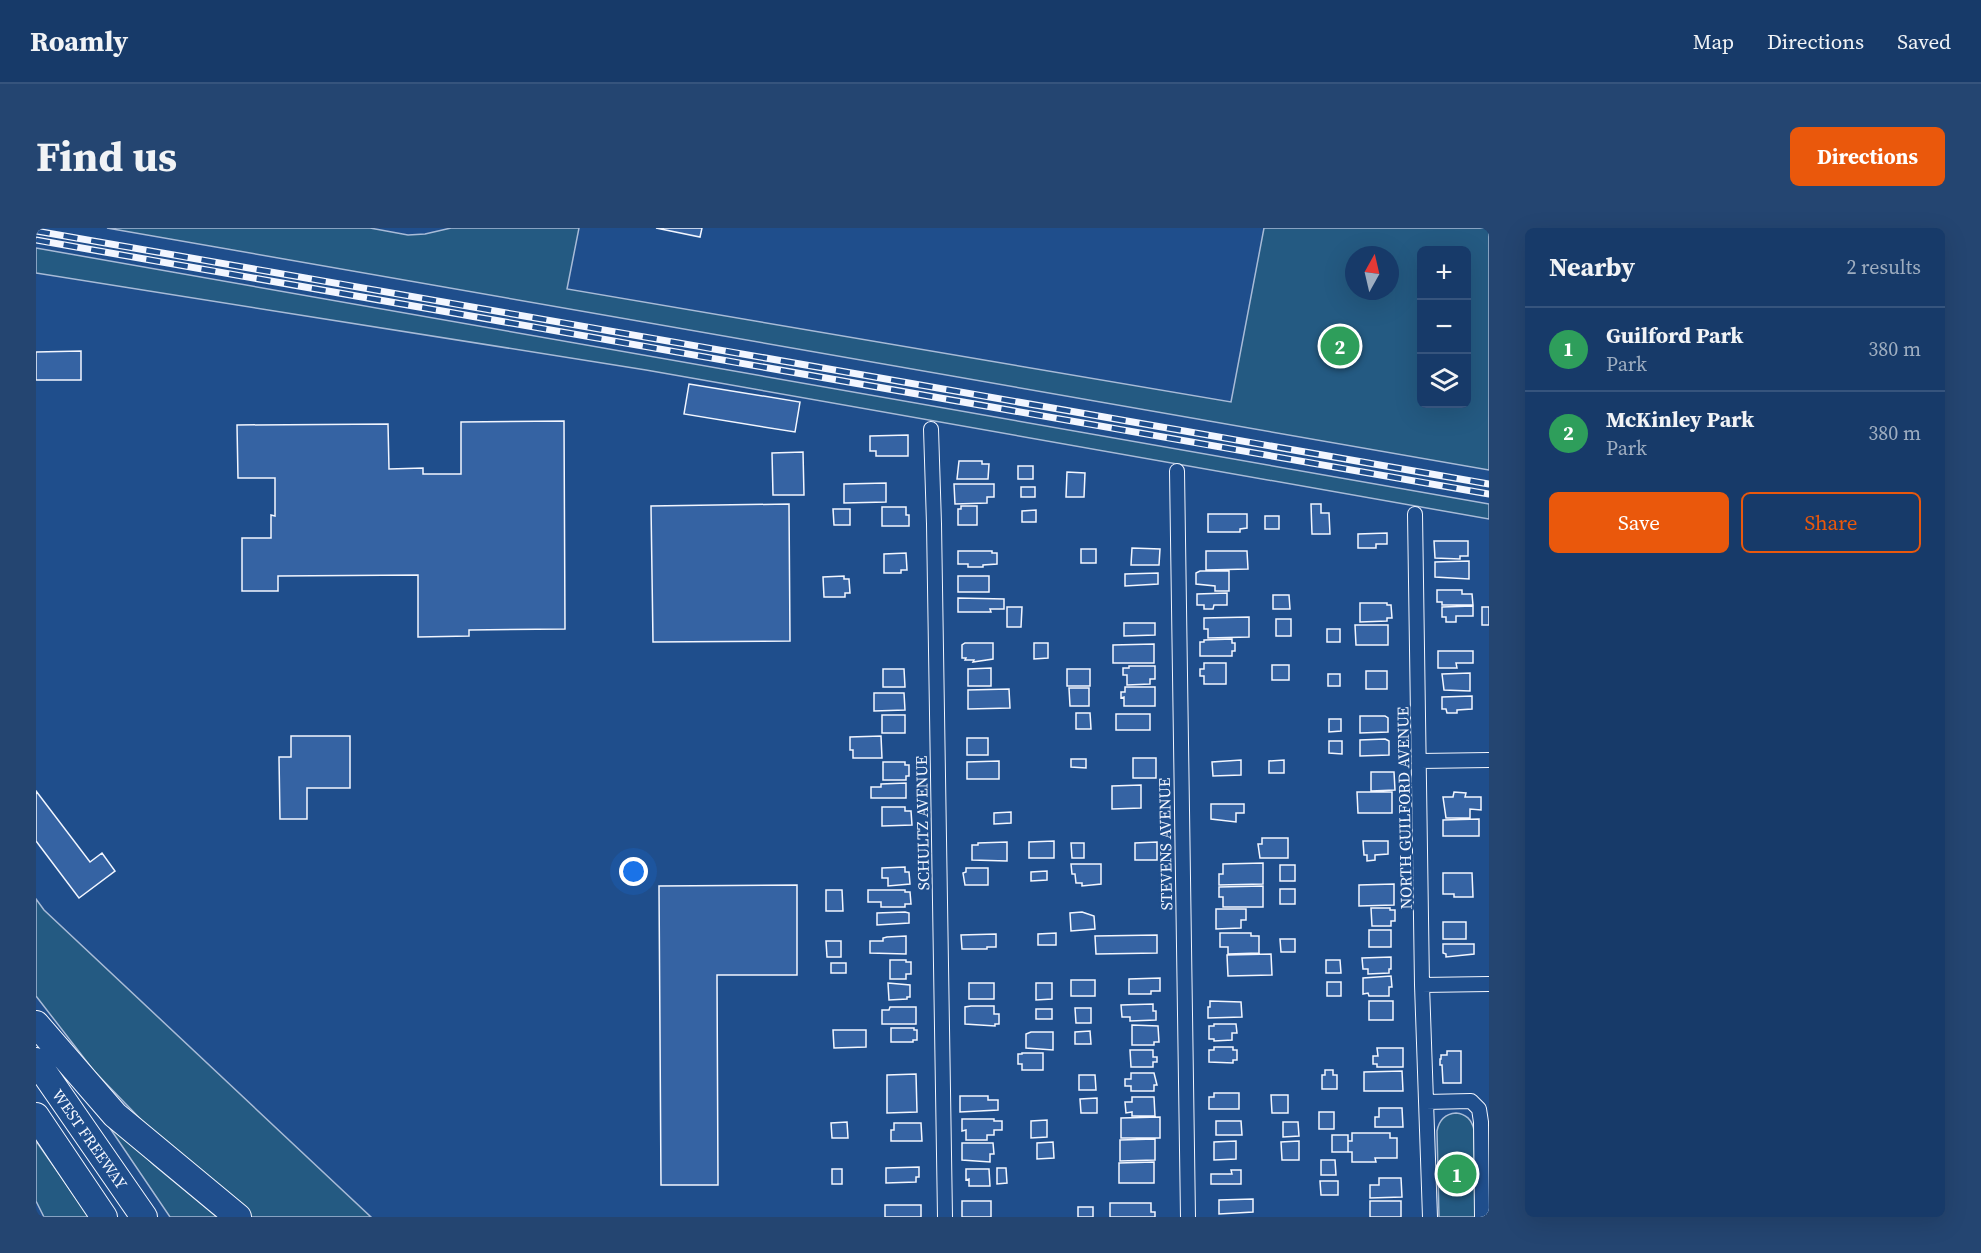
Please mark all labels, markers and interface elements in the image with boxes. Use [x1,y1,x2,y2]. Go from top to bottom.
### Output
text: Roamly [30,22,128,60]
text: Map [1693,27,1734,56]
text: Directions [1767,27,1864,56]
text: Saved [1897,27,1951,56]
text: Find us [36,127,177,185]
button: Directions [1790,127,1945,186]
north arrow [1345,246,1399,300]
map controls [1417,246,1471,408]
button: + [1417,246,1471,300]
text: Nearby [1549,249,1635,285]
text: 2 results [1846,253,1921,281]
button: − [1417,300,1471,354]
text: Guilford Park [1606,320,1744,350]
pin: 2 [1320,324,1360,368]
text: 1 [1563,335,1574,363]
text: 380 m [1868,335,1921,363]
text: Park [1606,350,1647,378]
button: layers [1417,354,1471,408]
text: McKinley Park [1606,404,1754,434]
text: 2 [1563,419,1574,447]
text: 380 m [1868,419,1921,447]
text: Park [1606,434,1647,462]
button: Save [1549,492,1729,553]
button: Share [1741,492,1921,553]
street label: NORTH GUILFORD AVENUE [1391,706,1417,910]
street label: SCHULTZ AVENUE [910,755,934,890]
street label: STEVENS AVENUE [1153,777,1177,911]
your location [619,857,648,886]
street label: WEST FREEWAY [47,1084,133,1194]
pin: 1 [1438,1152,1476,1196]

